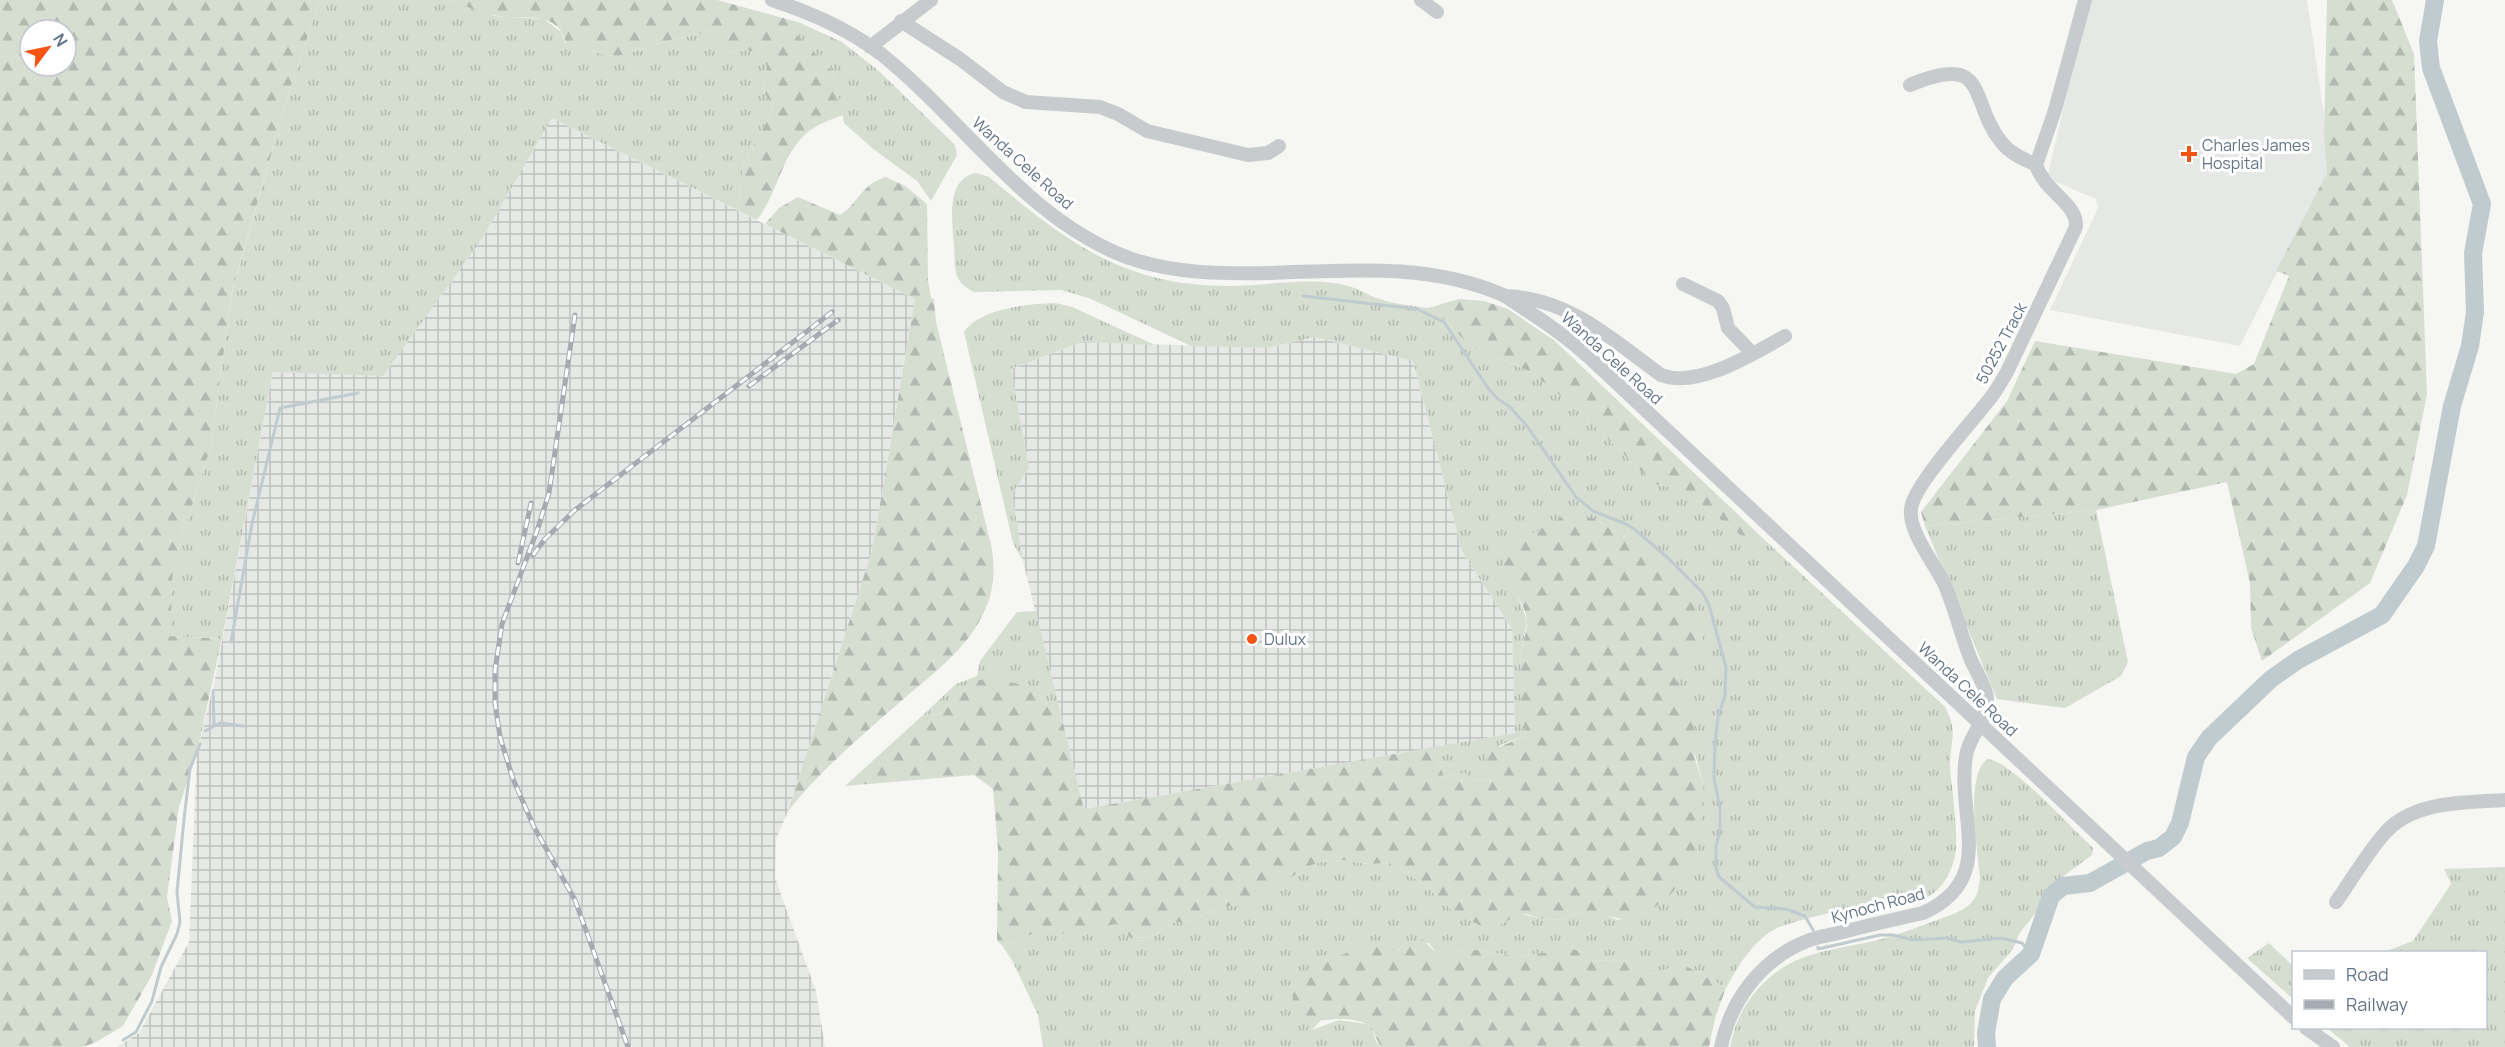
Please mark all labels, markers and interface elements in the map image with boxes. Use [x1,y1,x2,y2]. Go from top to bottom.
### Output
north arrow [18,18,78,78]
text: N [48,29,73,51]
street label: Wanda Cele Road [968,112,1078,214]
place label: Charles James Hospital [2202,134,2310,174]
marker: Charles James Hospital [2180,145,2198,163]
street label: 50252 Track [1970,298,2032,388]
street label: Wanda Cele Road [1557,307,1667,409]
place label: Dulux [1264,628,1306,650]
marker: Dulux [1245,632,1259,646]
street label: Wanda Cele Road [1913,637,2023,741]
street label: Kynoch Road [1829,882,1927,928]
legend [2292,951,2487,1029]
text: Road [2346,962,2389,986]
text: Railway [2346,992,2408,1016]

